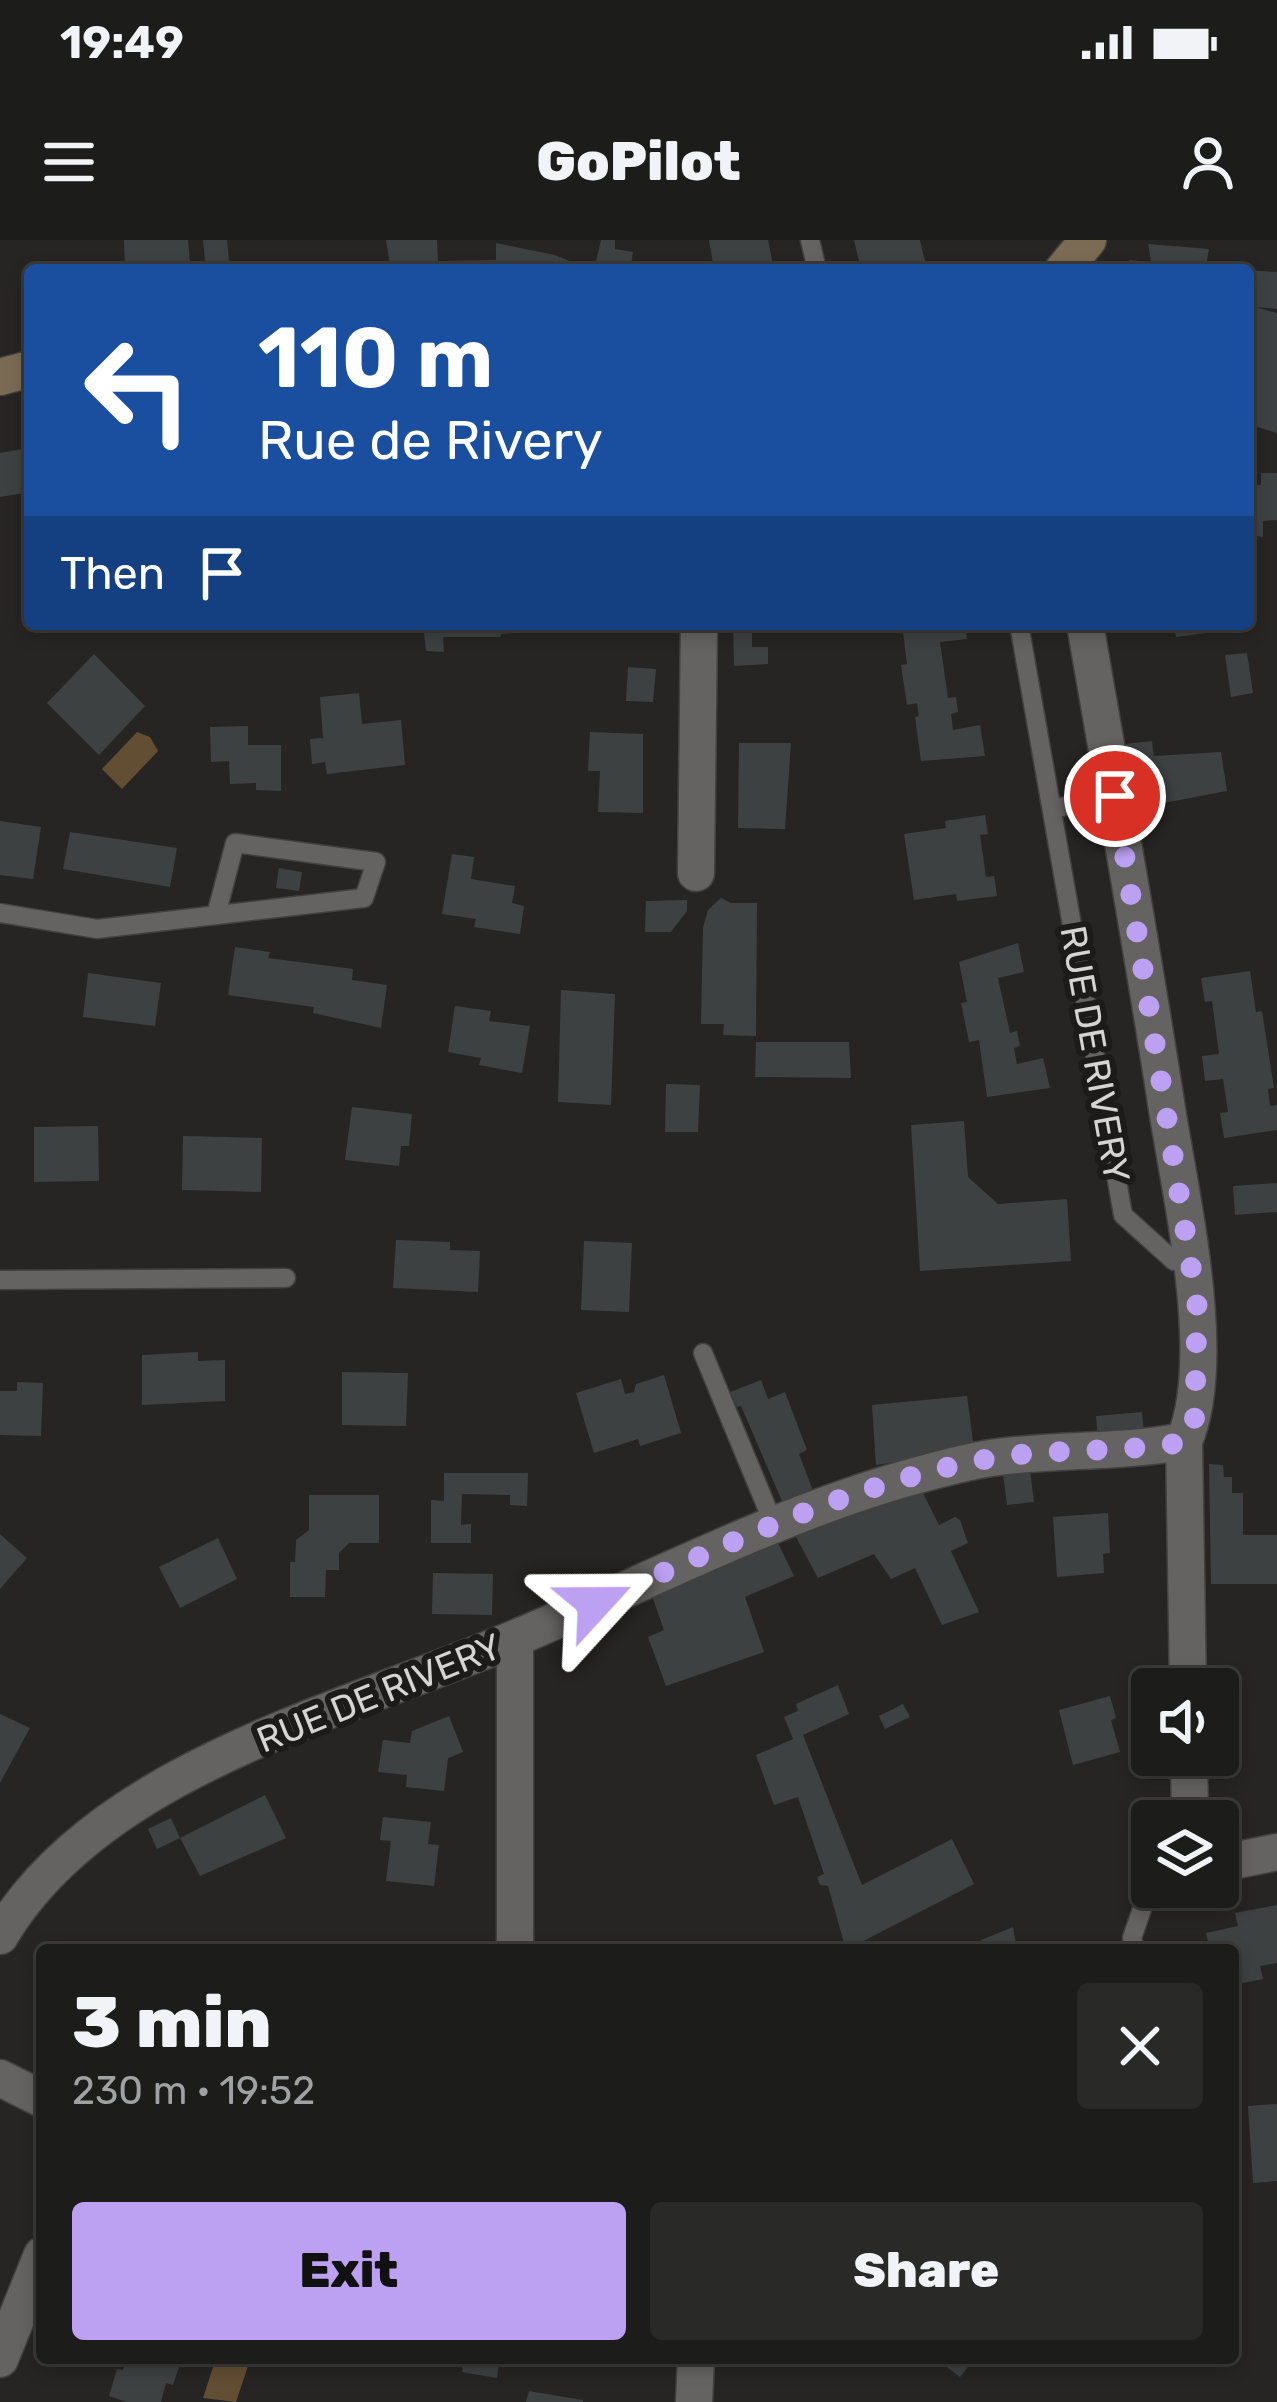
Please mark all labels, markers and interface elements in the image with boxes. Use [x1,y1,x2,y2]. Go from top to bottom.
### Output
text: 19:49 [60,16,184,69]
icon: menu [36,129,102,195]
icon: person [1175,129,1241,195]
text: GoPilot [536,130,741,194]
text: 110 m [258,308,493,408]
icon: left [60,312,216,468]
text: Rue de Rivery [258,409,603,473]
icon: arrive [189,540,255,606]
text: Then [60,547,165,600]
pin [1064,745,1166,847]
icon: arrive [1082,763,1148,829]
street label: RUE DE RIVERY [1051,922,1139,1186]
position arrow [532,1540,658,1666]
street label: RUE DE RIVERY [251,1624,507,1762]
map controls [1131,1668,1239,1908]
button: sound [1131,1668,1239,1776]
button: layers [1131,1800,1239,1908]
text: 3 min [72,1980,272,2065]
button: close [1077,1983,1203,2109]
text: 230 m · 19:52 [72,2068,315,2114]
button: Exit [72,2202,626,2340]
button: Share [650,2202,1203,2340]

